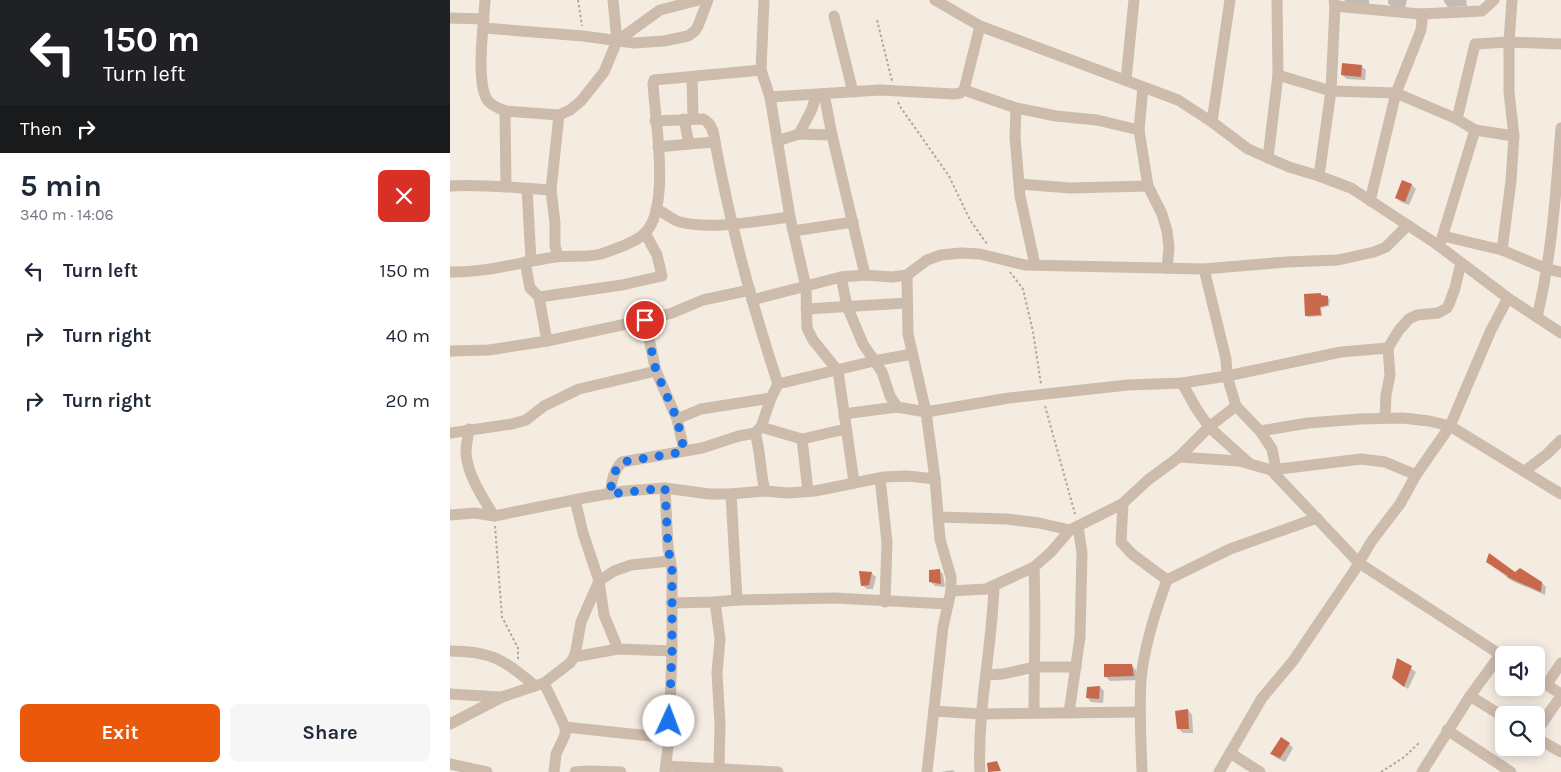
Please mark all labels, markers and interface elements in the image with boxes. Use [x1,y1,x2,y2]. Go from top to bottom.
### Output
text: 150 m [103,19,200,60]
icon: left [20,20,85,85]
text: Turn left [103,61,186,87]
icon: right [72,115,100,143]
text: Then [20,118,62,140]
text: 5 min [20,168,102,204]
button: close [378,170,430,222]
text: 340 m · 14:06 [20,205,114,224]
icon: left [20,257,48,285]
text: Turn left [63,260,138,282]
text: 150 m [379,260,430,282]
pin [624,299,666,341]
icon: arrive [631,306,659,334]
icon: right [20,322,48,350]
text: Turn right [63,325,152,347]
text: 40 m [386,325,430,347]
icon: right [20,387,48,415]
text: Turn right [63,390,152,412]
text: 20 m [385,390,430,412]
map controls [1495,646,1545,756]
button: sound [1495,646,1545,696]
position arrow [642,694,694,746]
button: Exit [20,704,220,762]
button: Share [230,704,430,762]
button: search [1495,706,1545,756]

